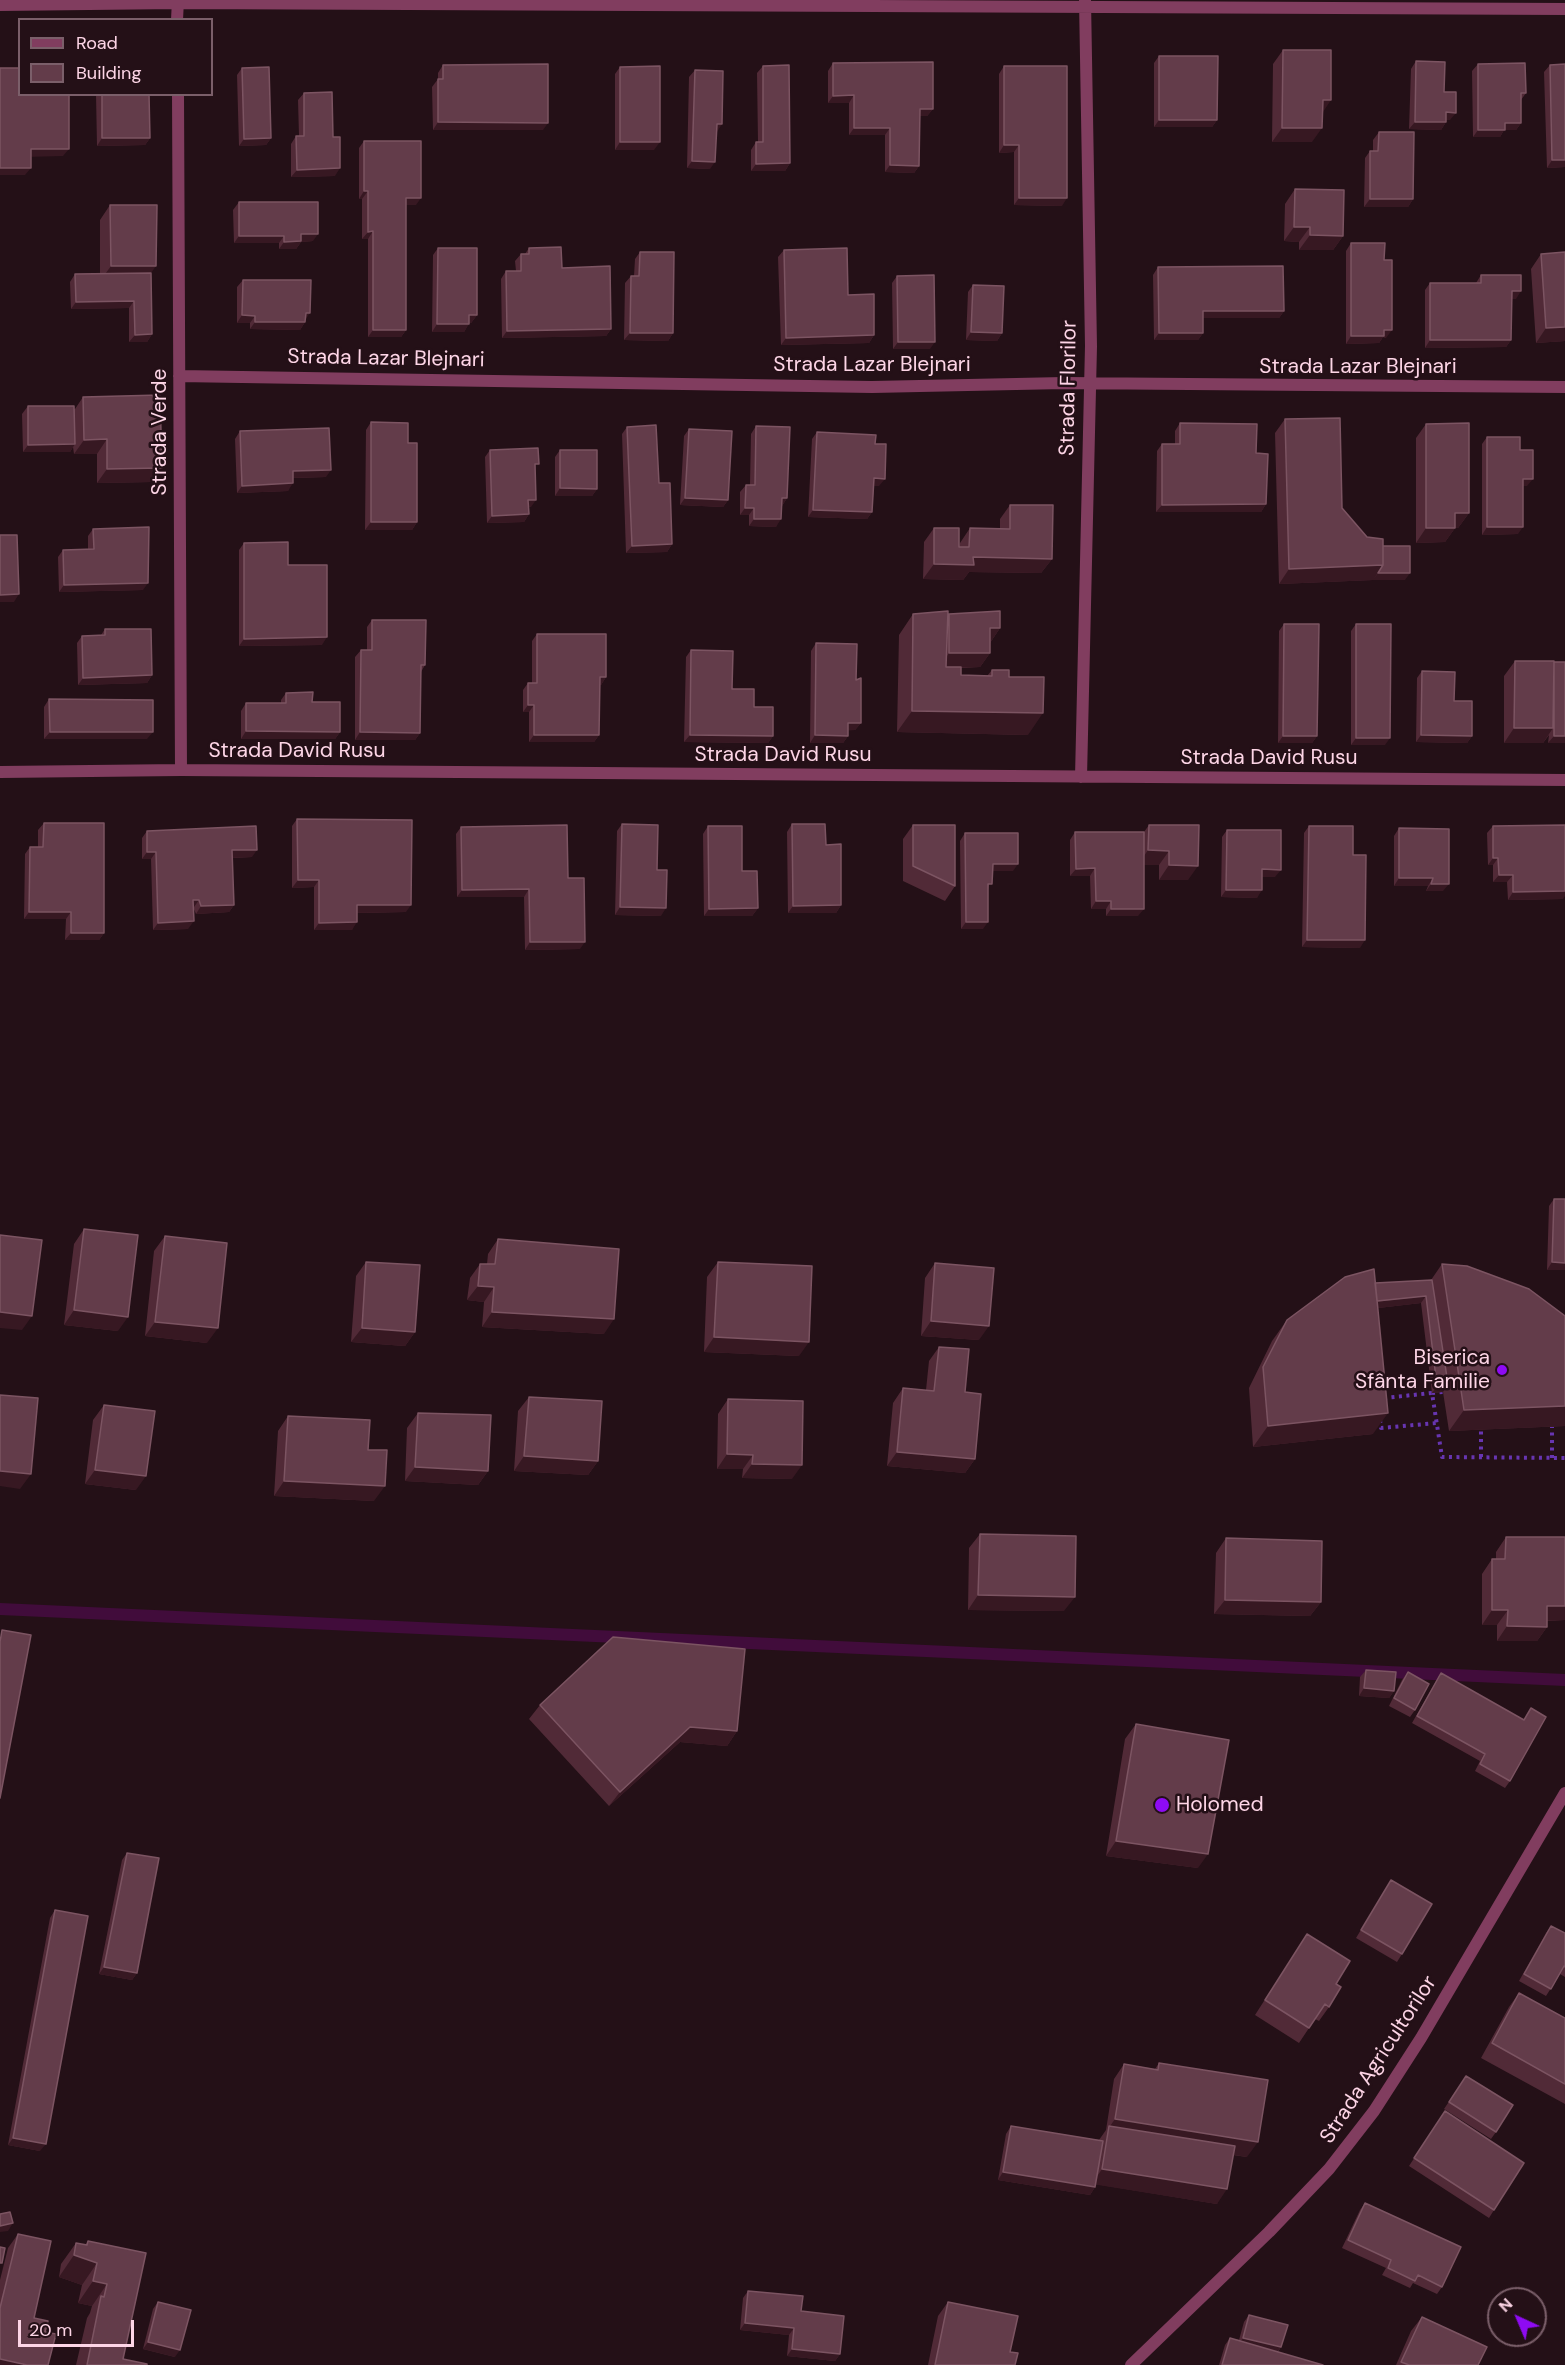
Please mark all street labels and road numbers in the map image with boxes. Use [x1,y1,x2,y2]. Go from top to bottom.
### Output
street label: Strada Florilor [1055,320,1083,456]
street label: Strada Lazar Blejnari [287,345,485,373]
street label: Strada Lazar Blejnari [773,352,971,378]
street label: Strada Lazar Blejnari [1259,354,1457,380]
street label: Strada Verde [147,369,173,495]
street label: Strada David Rusu [208,738,386,764]
street label: Strada David Rusu [694,742,872,768]
street label: Strada David Rusu [1180,745,1358,771]
street label: Strada Agricultorilor [1315,1971,1443,2149]

